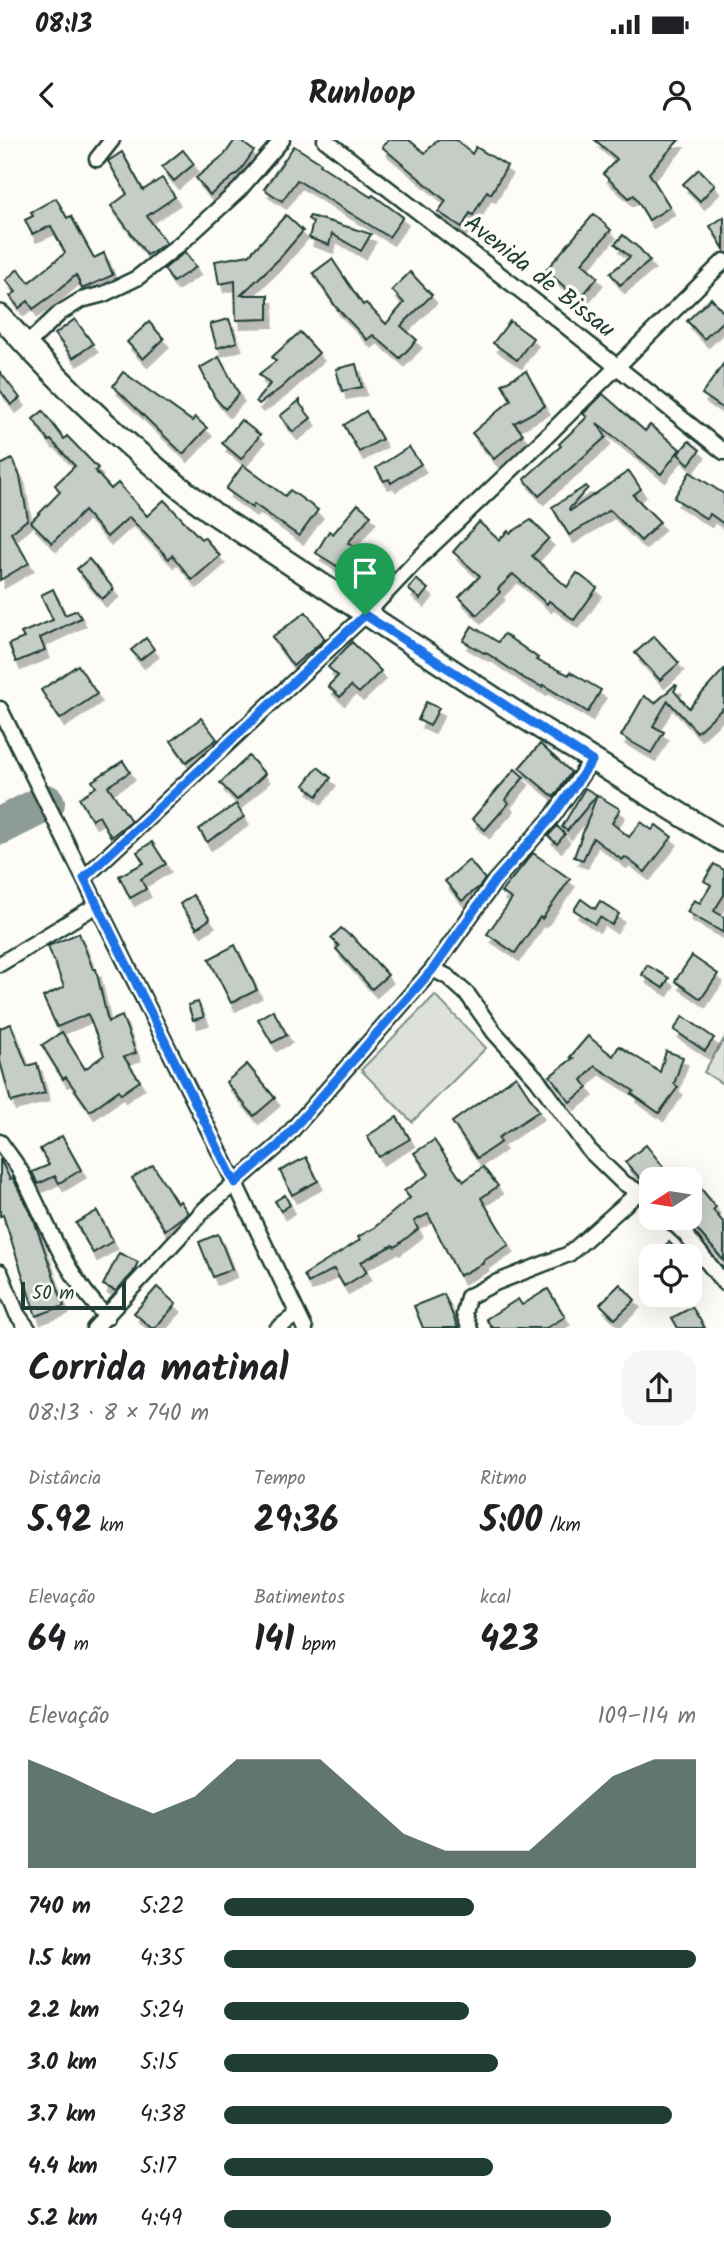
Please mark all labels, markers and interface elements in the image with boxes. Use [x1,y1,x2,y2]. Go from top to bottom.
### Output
text: 08:13 [35,4,92,46]
text: Runloop [308,69,416,120]
icon: back [28,76,66,114]
icon: person [658,76,696,114]
street label: Avenida de Bissau [455,205,624,349]
pin [335,543,395,615]
icon: arrive [346,554,384,592]
north arrow [639,1167,702,1230]
map controls [639,1167,702,1307]
button: locate [639,1244,702,1307]
text: 50 m [32,1279,74,1309]
scale bar [21,1280,126,1311]
text: Corrida matinal [28,1340,289,1400]
button: share [622,1351,696,1425]
text: 08:13 · 8 × 740 m [28,1396,209,1432]
text: Distância [28,1464,101,1494]
text: Tempo [254,1464,306,1494]
text: Ritmo [480,1464,527,1494]
text: 5.92 [28,1494,92,1550]
text: 29:36 [254,1494,339,1550]
text: 5:00 [480,1494,542,1550]
text: km [92,1511,124,1541]
text: /km [542,1511,581,1541]
text: Elevação [28,1583,95,1613]
text: Batimentos [254,1583,345,1613]
text: kcal [480,1583,511,1613]
text: 64 [28,1613,66,1669]
text: 141 [254,1613,294,1669]
text: 423 [480,1613,539,1669]
text: m [66,1630,89,1660]
text: bpm [294,1630,336,1660]
text: Elevação [28,1699,110,1735]
text: 109–114 m [597,1699,696,1735]
text: 740 m [28,1889,91,1925]
text: 5:22 [140,1889,185,1925]
text: 1.5 km [28,1941,91,1977]
text: 4:35 [140,1941,184,1977]
text: 2.2 km [28,1993,99,2029]
text: 5:24 [140,1993,184,2029]
text: 3.0 km [28,2045,97,2081]
text: 5:15 [140,2045,178,2081]
text: 3.7 km [28,2097,96,2133]
text: 4:38 [140,2097,185,2133]
text: 4.4 km [28,2149,98,2185]
text: 5:17 [140,2149,176,2185]
text: 5.2 km [28,2201,98,2237]
text: 4:49 [140,2201,182,2237]

